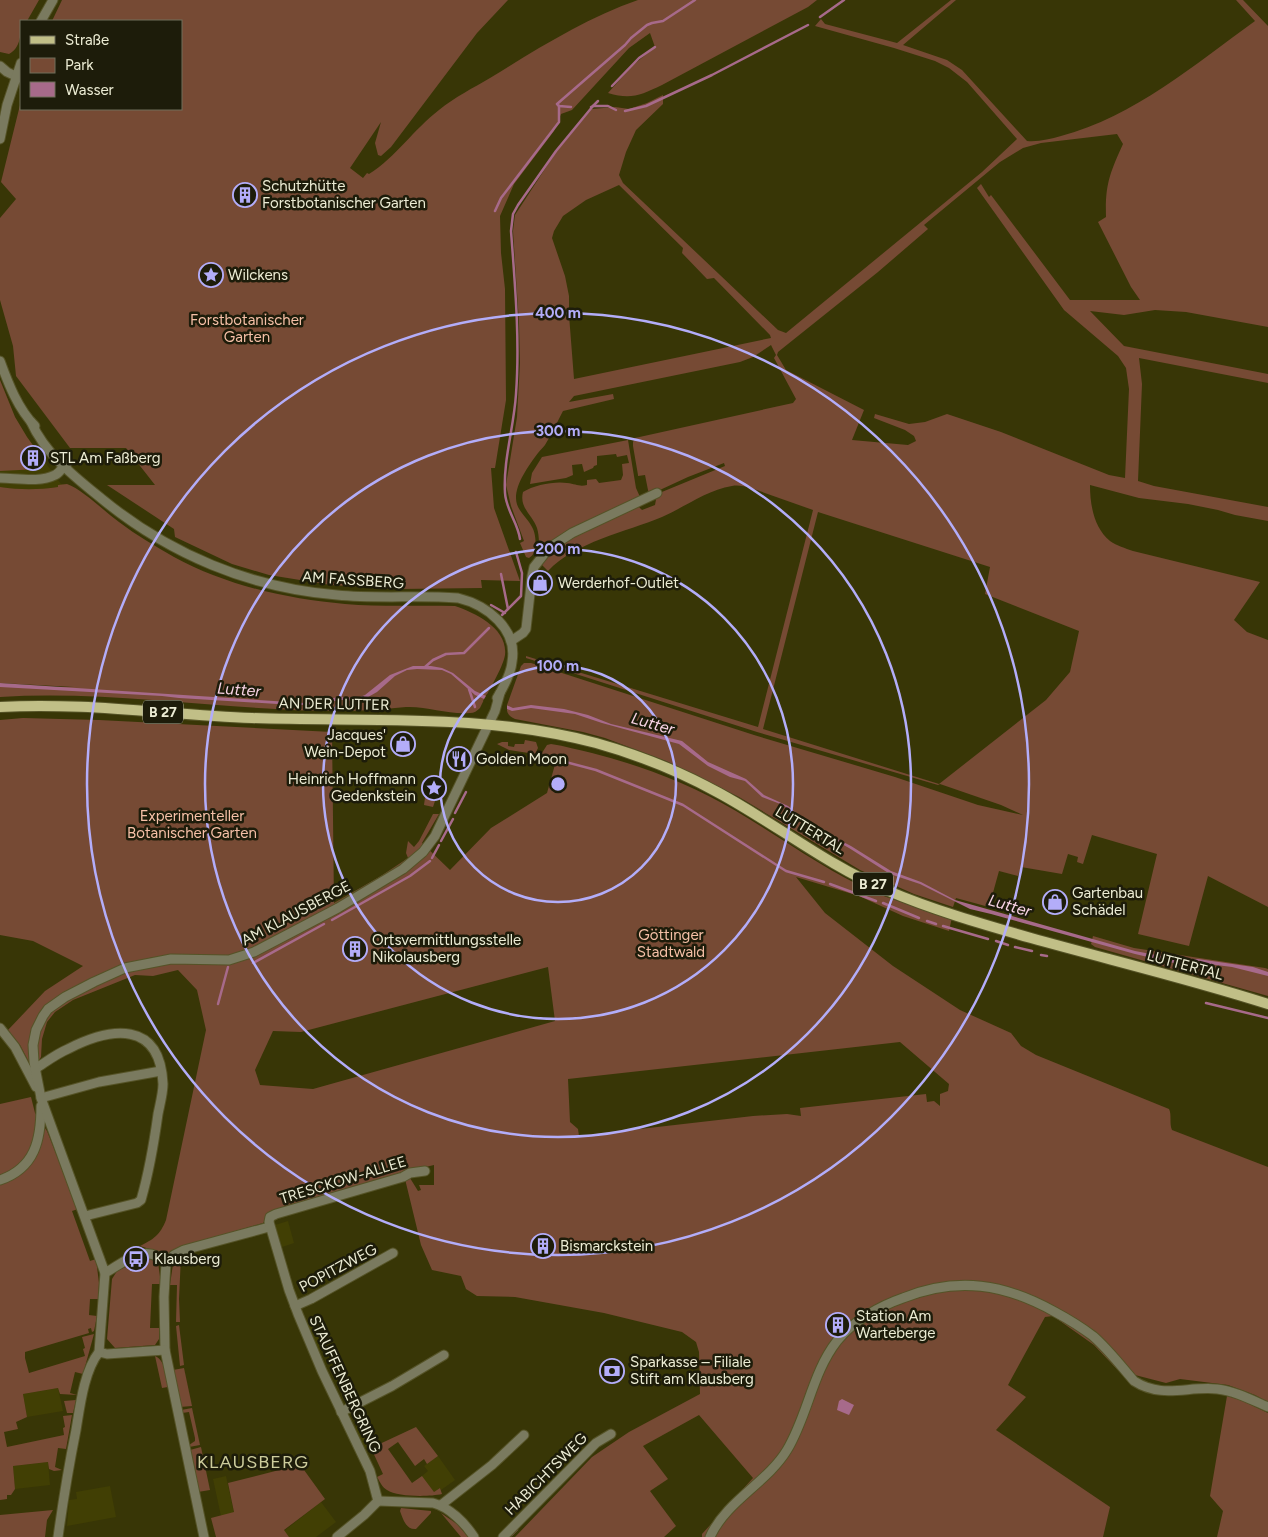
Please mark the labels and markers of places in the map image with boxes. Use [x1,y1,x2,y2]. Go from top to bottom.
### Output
place label: Schutzhütte Forstbotanischer Garten [262,177,426,212]
building icon: Schutzhütte Forstbotanischer Garten [232,182,258,208]
place icon: Wilckens [198,262,224,288]
place label: Wilckens [228,266,288,284]
building icon: STL Am Faßberg [20,445,46,471]
place label: STL Am Faßberg [50,449,161,467]
shop icon: Werderhof-Outlet [527,570,553,596]
place label: Werderhof-Outlet [558,574,679,592]
place label: Jacques' Wein-Depot [304,726,386,761]
shop icon: Jacques' Wein-Depot [390,731,416,757]
restaurant icon: Golden Moon [446,746,472,772]
place label: Golden Moon [476,750,567,768]
place label: Heinrich Hoffmann Gedenkstein [288,770,416,805]
place icon: Heinrich Hoffmann Gedenkstein [421,775,447,801]
centre of rings [549,775,567,793]
place label: Gartenbau Schädel [1072,884,1143,919]
shop icon: Gartenbau Schädel [1042,889,1068,915]
place label: Ortsvermittlungsstelle Nikolausberg [372,931,521,966]
building icon: Ortsvermittlungsstelle Nikolausberg [342,936,368,962]
building icon: Bismarckstein [530,1233,556,1259]
place label: Bismarckstein [560,1237,653,1255]
bus stop icon: Klausberg [123,1246,149,1272]
place label: Klausberg [154,1250,220,1268]
place label: Station Am Warteberge [856,1307,935,1342]
building icon: Station Am Warteberge [825,1312,851,1338]
place label: Sparkasse – Filiale Stift am Klausberg [630,1353,754,1388]
bank icon: Sparkasse – Filiale Stift am Klausberg [599,1358,625,1384]

